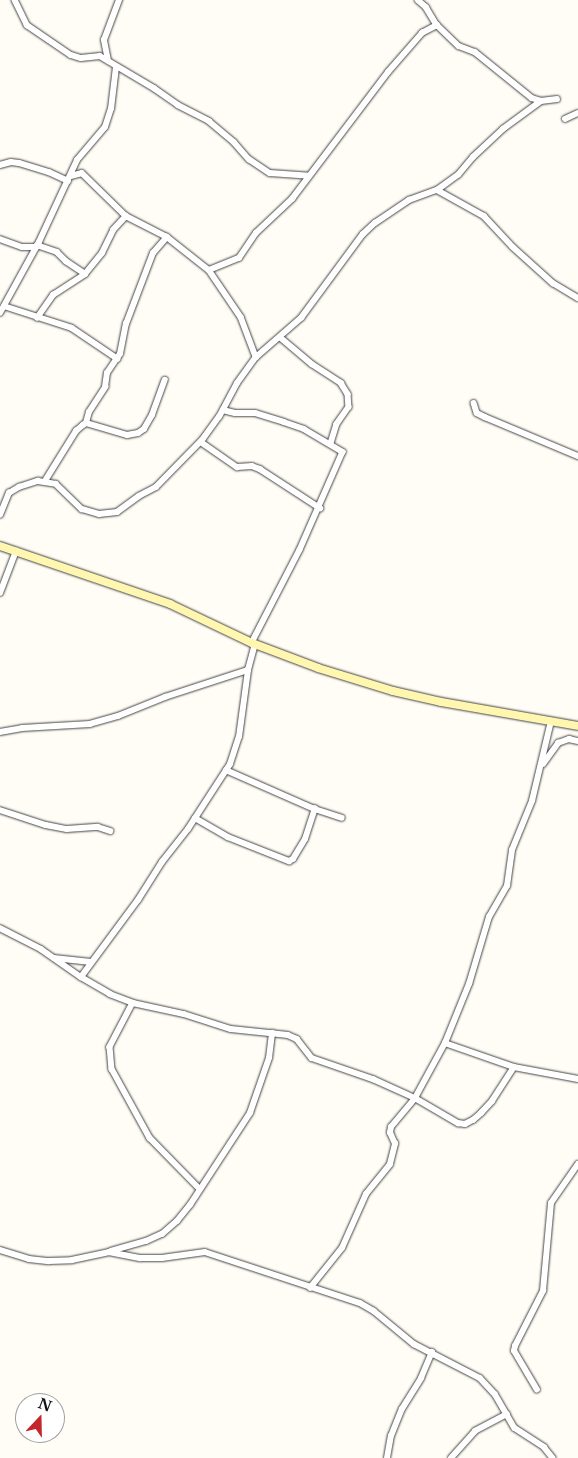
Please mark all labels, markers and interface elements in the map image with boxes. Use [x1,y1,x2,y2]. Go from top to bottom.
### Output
north arrow [15,1393,65,1443]
text: N [36,1394,54,1416]

